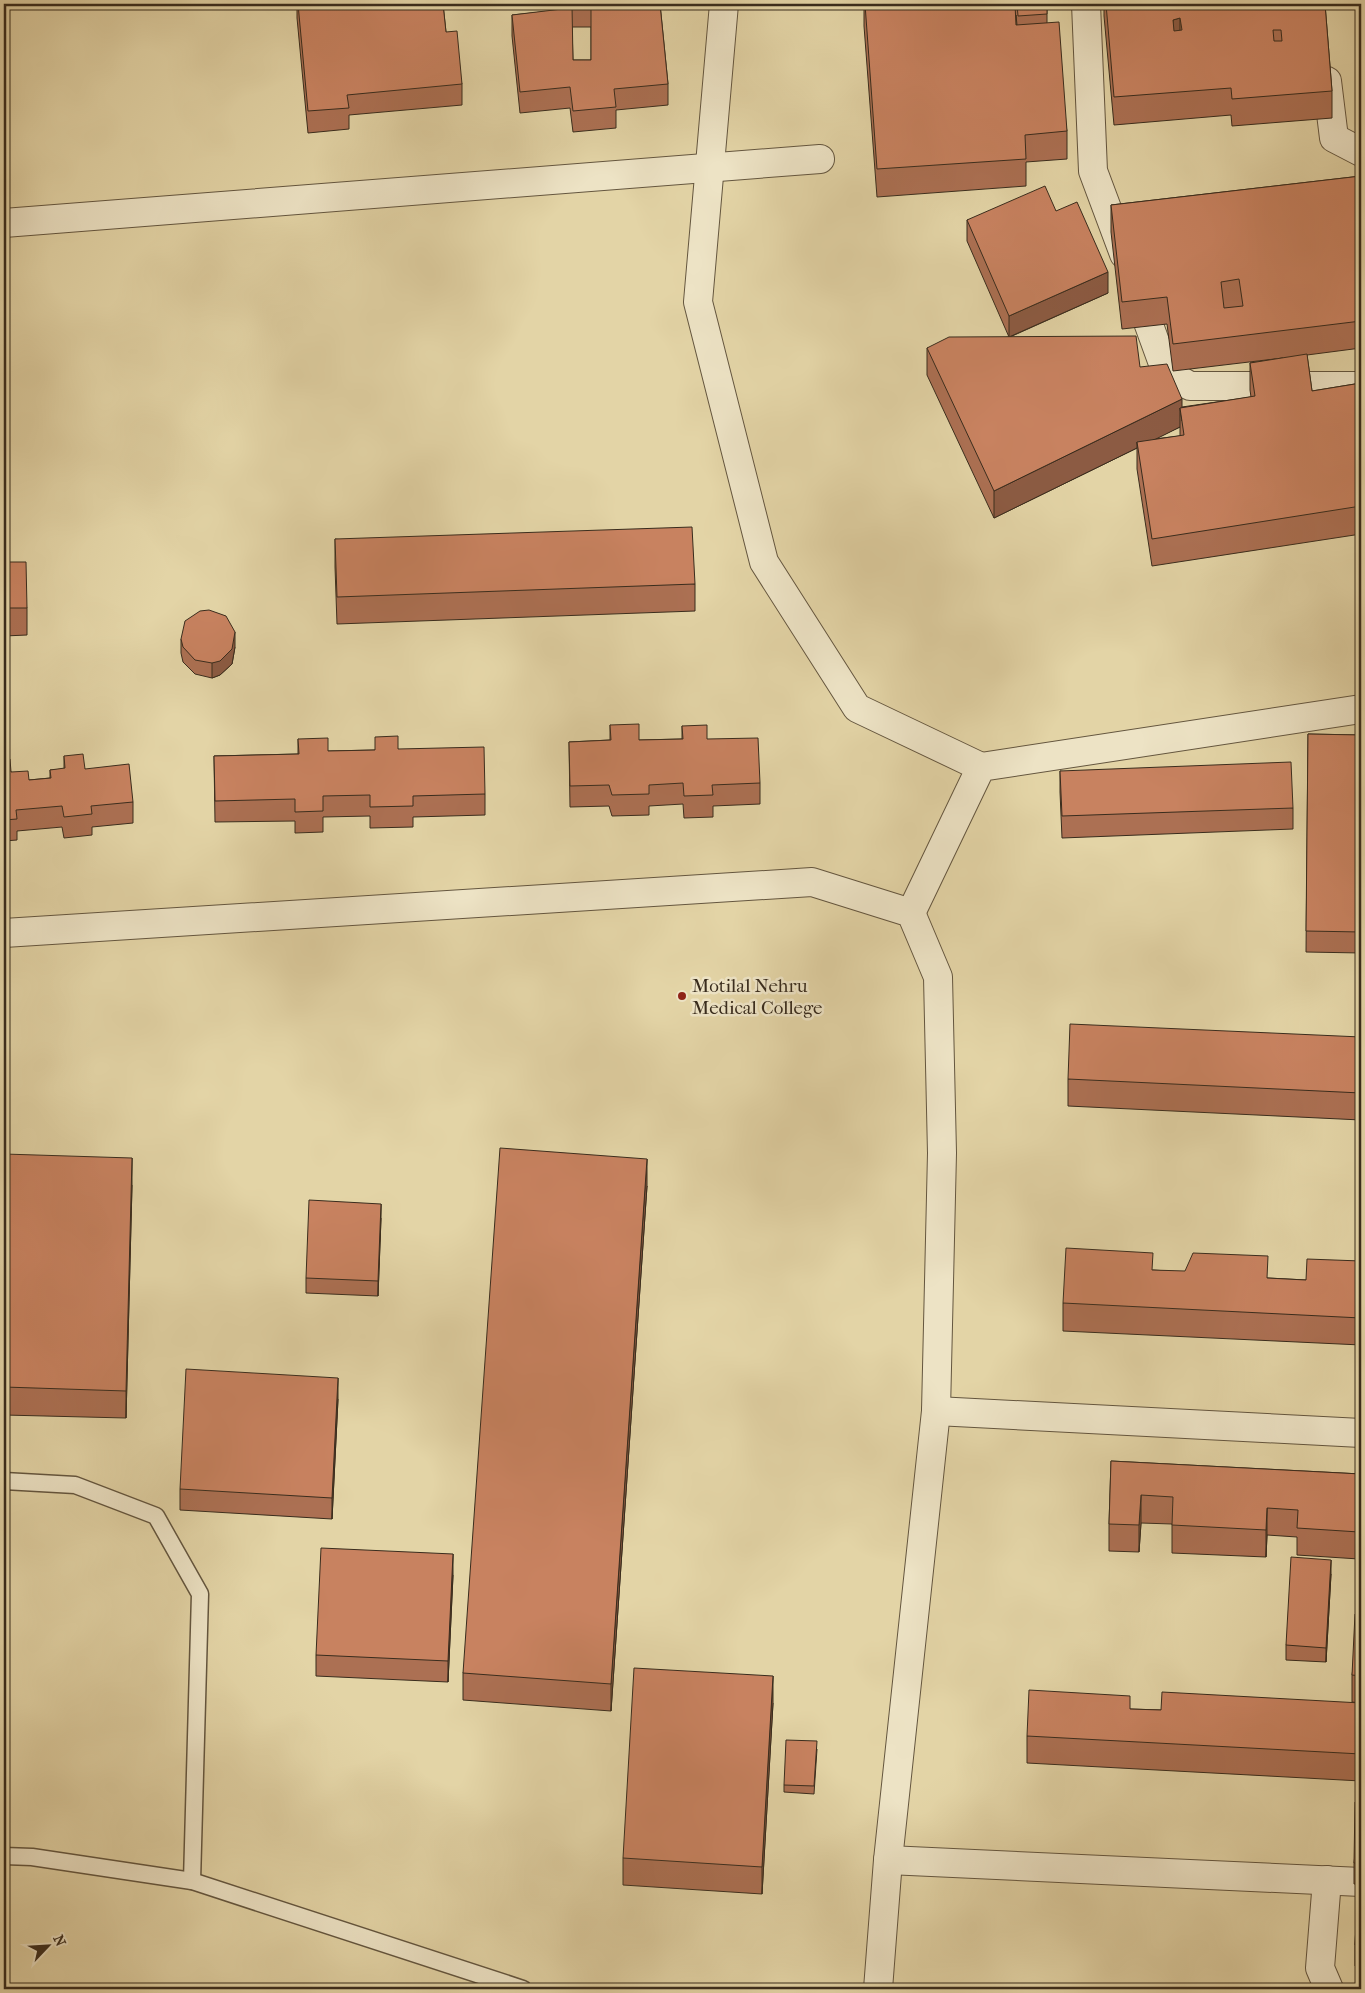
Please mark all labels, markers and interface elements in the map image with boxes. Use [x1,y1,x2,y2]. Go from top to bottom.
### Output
place label: Motilal Nehru Medical College [692,975,822,1019]
marker: Motilal Nehru Medical College [676,990,688,1002]
north arrow [22,1920,72,1970]
text: N [49,1932,69,1949]

